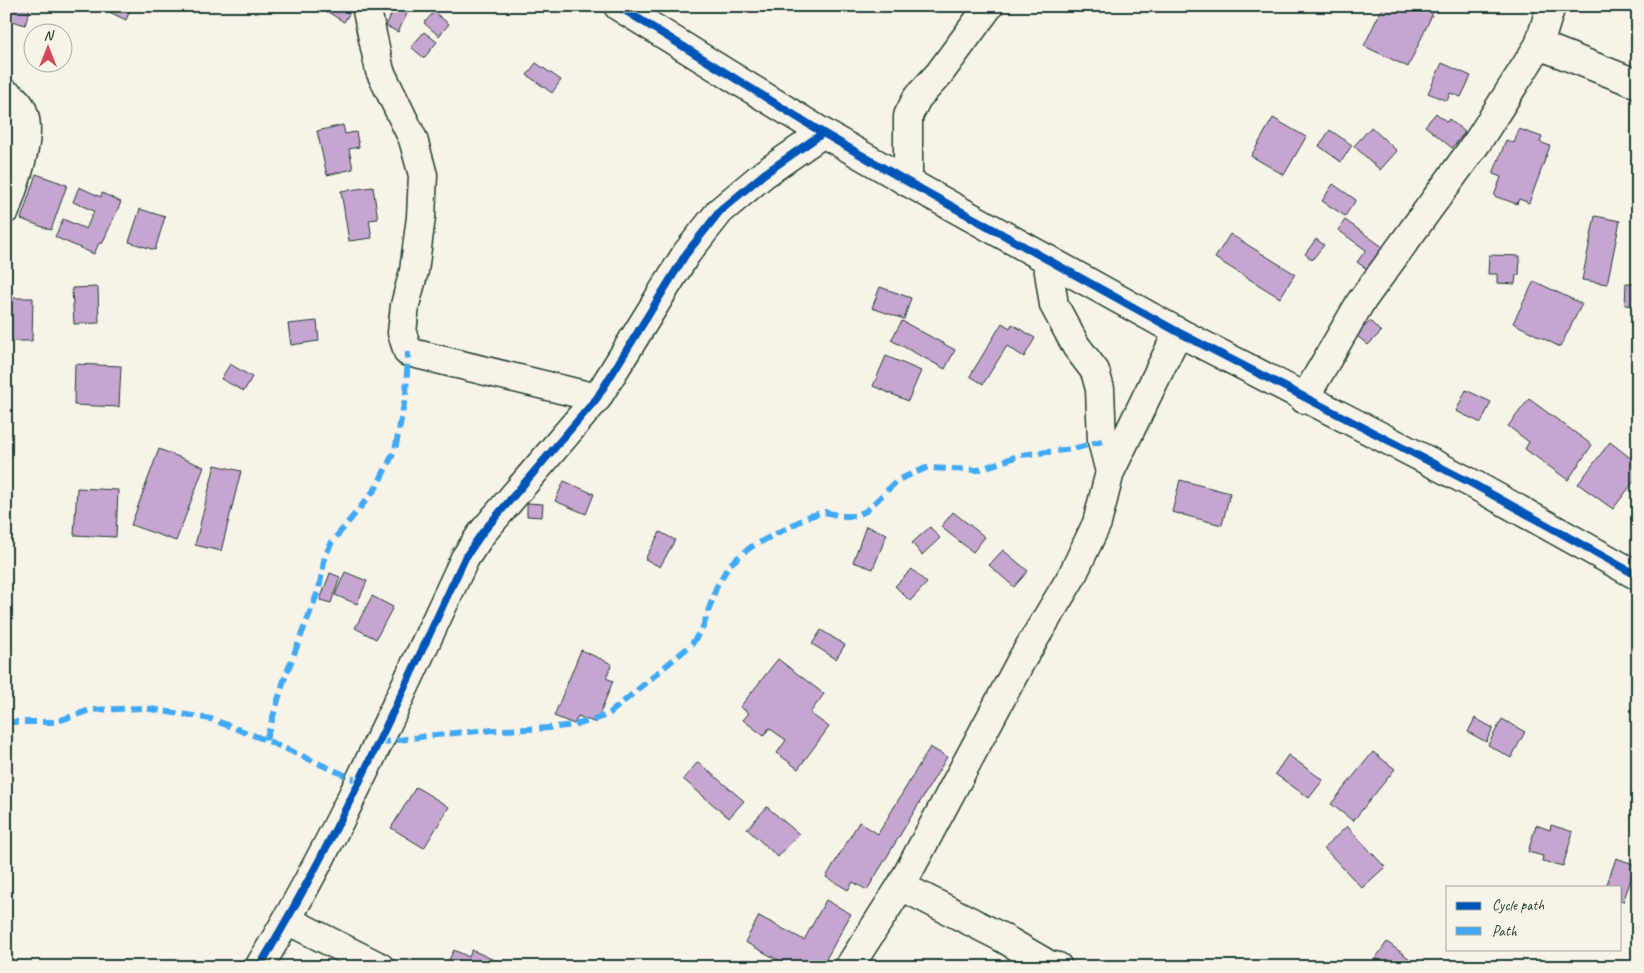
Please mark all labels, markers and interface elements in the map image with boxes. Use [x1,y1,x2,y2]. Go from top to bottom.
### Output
north arrow [22,22,72,72]
text: N [44,27,55,44]
legend [1446,886,1622,950]
text: Cycle path [1492,896,1544,915]
text: Path [1492,922,1518,941]

